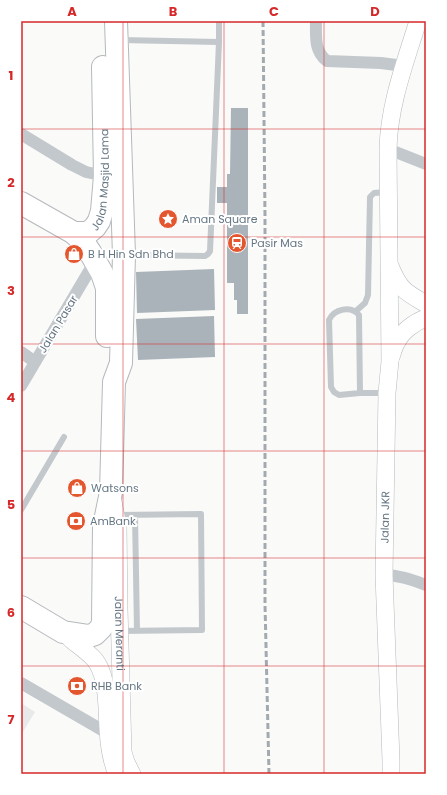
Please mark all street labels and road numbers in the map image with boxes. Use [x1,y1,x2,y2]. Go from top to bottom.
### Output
street label: Jalan Masjid Lama [87,128,113,234]
street label: Jalan Pasar [35,292,81,356]
street label: Jalan JKR [377,490,393,544]
street label: Jalan Meranti [111,596,129,671]

